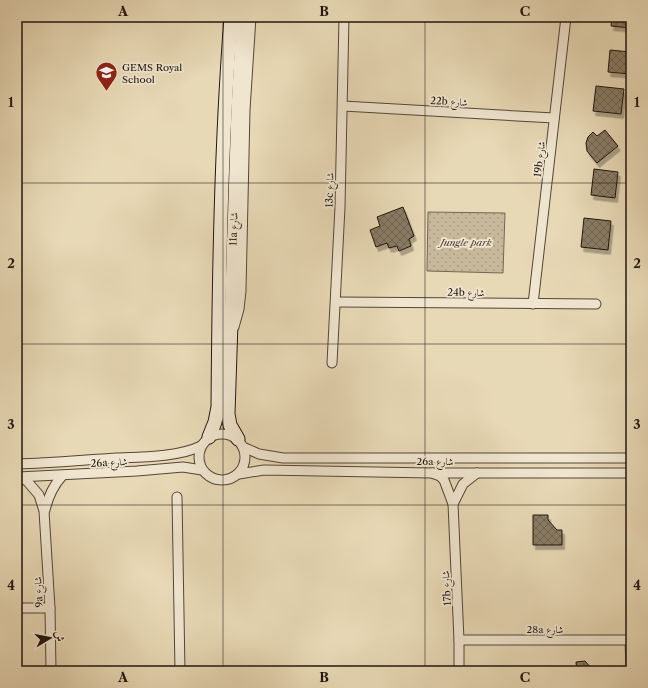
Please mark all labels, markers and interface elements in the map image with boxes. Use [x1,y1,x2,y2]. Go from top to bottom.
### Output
text: A [117,3,129,19]
text: B [319,3,329,19]
text: C [520,3,530,19]
school or university icon: GEMS Royal School [94,60,120,93]
place label: GEMS Royal School [122,61,182,86]
text: 1 [8,94,14,110]
street label: 22b شارع [430,94,468,112]
text: 1 [634,94,640,110]
street label: 19b شارع [531,140,551,178]
street label: 13c شارع [322,172,340,208]
street label: 11a شارع [226,212,244,246]
park label: Jungle park [437,236,493,249]
text: 2 [7,255,15,271]
text: 2 [633,255,641,271]
street label: 24b شارع [447,286,485,302]
text: 3 [7,416,15,432]
text: 3 [633,416,641,432]
street label: 26a شارع [90,455,128,473]
street label: 26a شارع [417,455,454,471]
street label: 17b شارع [439,570,457,606]
street label: 9a شارع [31,576,49,608]
text: 4 [7,577,15,593]
text: 4 [633,577,641,593]
north arrow [30,618,70,658]
street label: 28a شارع [527,623,564,639]
text: ش [52,630,68,643]
text: A [117,669,129,685]
text: B [319,669,329,685]
text: C [520,669,530,685]

